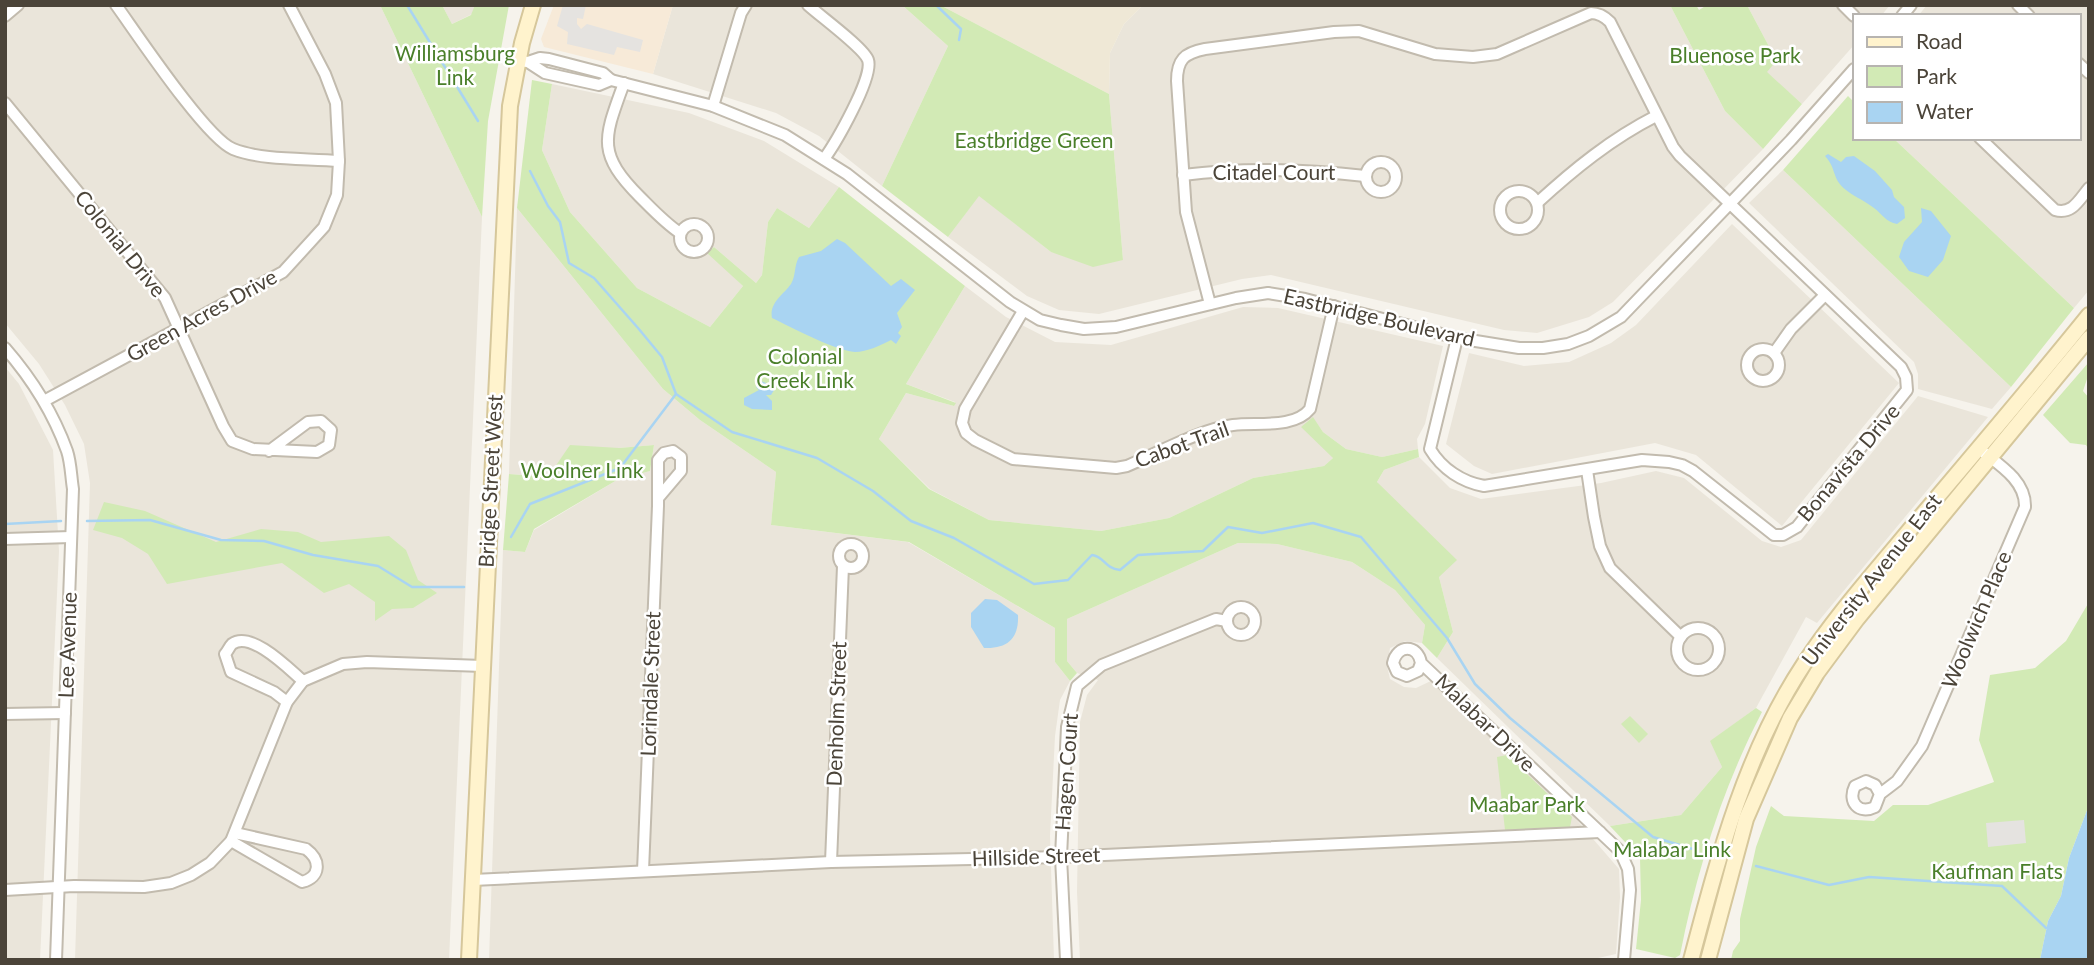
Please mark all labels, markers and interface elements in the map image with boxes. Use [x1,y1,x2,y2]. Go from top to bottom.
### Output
legend [1853,14,2080,140]
text: Road [1916,28,1963,53]
park label: Williamsburg Link [395,40,515,89]
park label: Bluenose Park [1669,42,1801,67]
text: Park [1916,63,1957,88]
text: Water [1916,98,1973,123]
park label: Eastbridge Green [955,127,1113,152]
street label: Citadel Court [1213,159,1336,184]
street label: Colonial Drive [70,185,172,302]
street label: Green Acres Drive [122,263,281,366]
street label: Eastbridge Boulevard [1281,282,1477,351]
park label: Colonial Creek Link [756,343,854,392]
street label: Bridge Street West [472,393,507,568]
street label: Bonavista Drive [1791,398,1904,526]
street label: Cabot Trail [1131,415,1232,472]
park label: Woolner Link [521,457,644,482]
street label: University Avenue East [1796,488,1946,670]
street label: Woolwich Place [1935,547,2016,692]
street label: Lee Avenue [52,591,81,699]
street label: Lorindale Street [634,610,665,757]
street label: Denholm Street [820,641,851,787]
street label: Malabar Drive [1431,668,1541,776]
street label: Hagen Court [1049,712,1082,831]
park label: Maabar Park [1469,791,1585,816]
park label: Malabar Link [1613,836,1731,861]
street label: Hillside Street [971,841,1101,870]
park label: Kaufman Flats [1931,858,2063,883]

